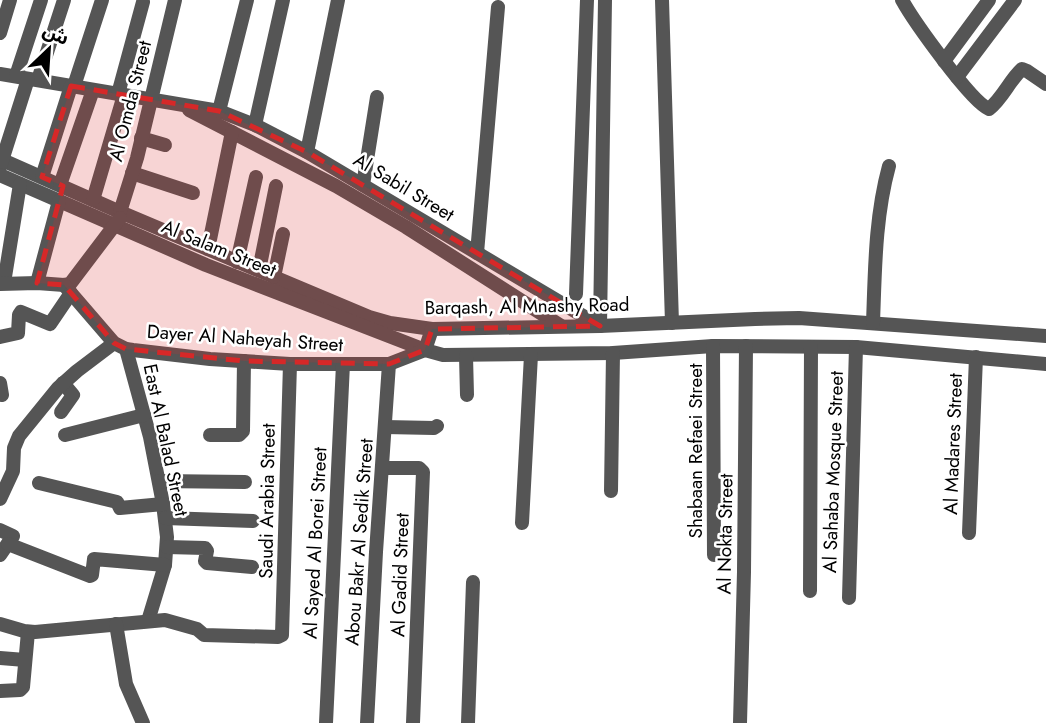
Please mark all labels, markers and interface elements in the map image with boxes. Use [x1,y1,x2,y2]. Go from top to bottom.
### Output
north arrow [14,14,84,84]
text: ش [38,16,73,52]
street label: Al Omda Street [102,37,158,164]
street label: Al Sabil Street [348,146,460,228]
street label: Al Salam Street [158,213,281,283]
street label: Barqash, Al Mnashy Road [424,291,630,321]
street label: Dayer Al Naheyah Street [146,318,344,358]
street label: East Al Balad Street [137,361,195,519]
street label: Shabaan Refaei Street [682,363,709,539]
street label: Al Sahaba Mosque Street [816,370,850,573]
street label: Al Madares Street [937,372,969,515]
street label: Saudi Arabia Street [252,423,282,579]
street label: Abou Bakr Al Sedik Street [338,437,380,647]
street label: Al Sayed Al Borei Street [296,446,334,640]
street label: Al Nokta Street [710,473,740,595]
street label: Al Gadid Street [384,512,416,637]

